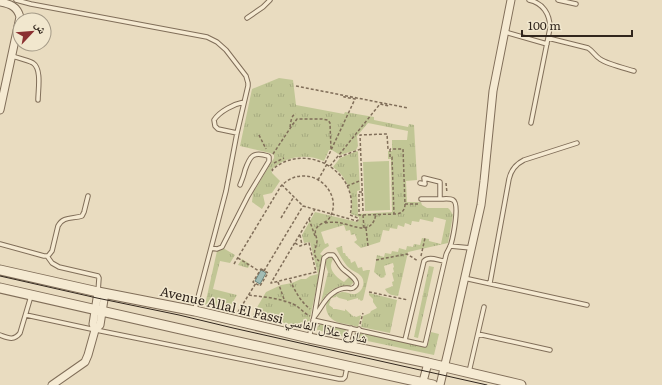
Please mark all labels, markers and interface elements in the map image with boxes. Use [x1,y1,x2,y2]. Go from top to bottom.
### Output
north arrow [12,12,52,52]
scale bar [522,12,632,38]
text: 100 m [528,16,561,34]
text: ش [31,18,52,37]
street label: Avenue Allal El Fassi شارع علال الفاسي [158,281,370,349]

